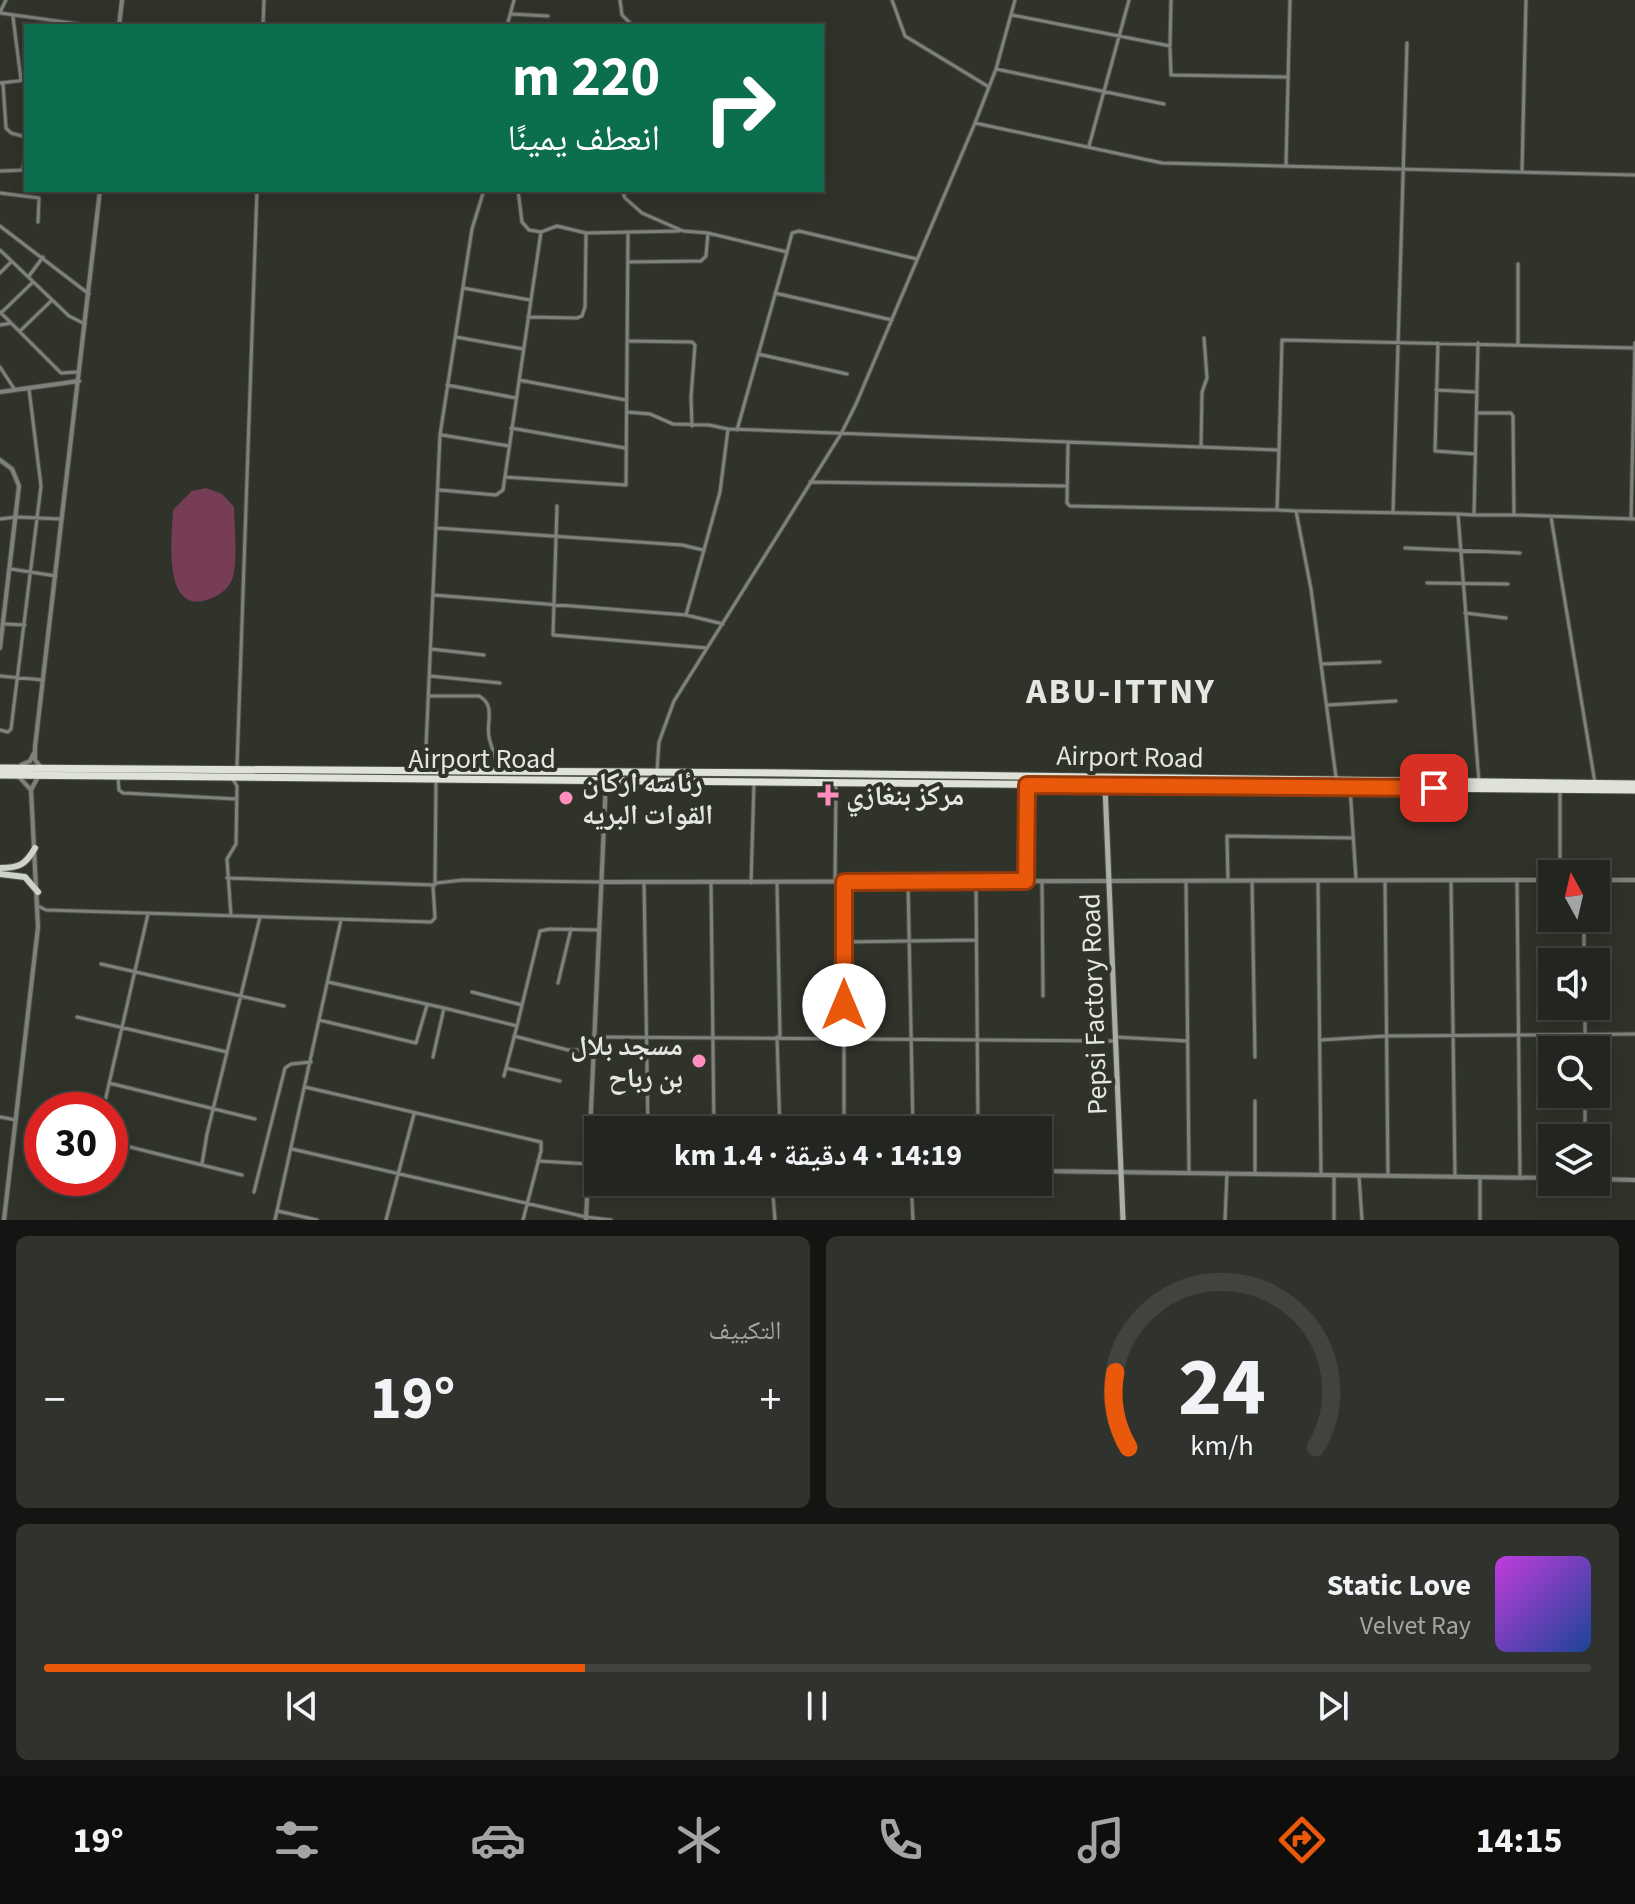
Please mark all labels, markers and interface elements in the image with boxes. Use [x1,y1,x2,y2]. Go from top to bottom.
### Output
text: 220 m [512,38,660,117]
icon: right [688,56,792,160]
text: انعطف يمينًا [508,113,660,164]
district label: ABU-ITTNY [1025,666,1216,717]
street label: Airport Road [1056,736,1204,778]
street label: Airport Road [408,739,556,779]
pin [1400,754,1468,822]
place label: رئاسه اركان القوات البريه [582,763,713,835]
icon: arrive [1412,766,1456,810]
place label: مركز بنغازي [846,776,964,818]
marker: مركز بنغازي [817,784,839,806]
marker: رئاسه اركان القوات البريه [557,789,575,807]
north arrow [1538,860,1610,932]
map controls [1538,860,1610,1196]
street label: Pepsi Factory Road [1070,892,1118,1115]
button: sound [1538,948,1610,1020]
position arrow [802,963,886,1047]
place label: مسجد بلال بن رباح [570,1026,683,1098]
button: search [1538,1036,1610,1108]
marker: مسجد بلال بن رباح [690,1052,708,1070]
speed limit sign: 30 [24,1092,128,1196]
button: layers [1538,1124,1610,1196]
text: 14:19 · 4 دقيقة · 1.4 km [674,1134,962,1177]
text: التكييف [709,1312,782,1349]
text: 24 [1178,1329,1266,1447]
text: 19° [370,1357,455,1442]
text: − [44,1369,66,1432]
text: + [760,1369,781,1432]
text: km/h [1191,1426,1254,1466]
text: Static Love [1327,1564,1471,1607]
text: Velvet Ray [1360,1607,1471,1644]
icon: previous [280,1684,324,1728]
icon: pause [795,1684,839,1728]
icon: next [1311,1684,1355,1728]
icon: filters [269,1812,325,1868]
icon: car [470,1812,526,1868]
icon: climate [671,1812,727,1868]
icon: phone [872,1812,928,1868]
icon: music [1073,1812,1129,1868]
icon: directions [1274,1812,1330,1868]
text: 19° [73,1815,124,1866]
text: 14:15 [1476,1815,1562,1866]

